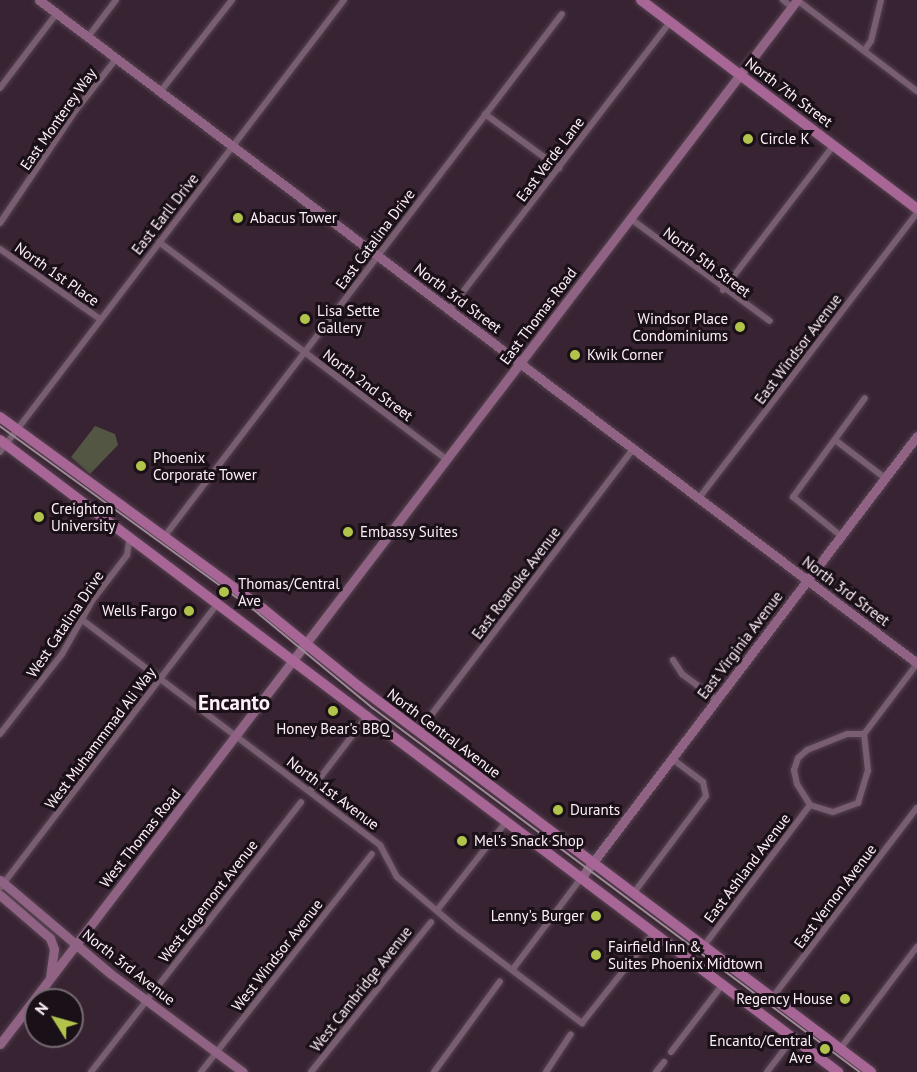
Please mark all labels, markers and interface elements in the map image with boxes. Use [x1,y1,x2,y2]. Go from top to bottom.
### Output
street label: North 7th Street [742,53,836,131]
street label: East Monterey Way [16,64,100,174]
street label: East Verde Lane [512,113,588,205]
place label: Circle K [760,130,810,148]
marker: Circle K [741,132,755,146]
street label: East Earll Drive [128,170,202,258]
street label: East Catalina Drive [331,185,419,293]
place label: Abacus Tower [250,209,337,227]
marker: Abacus Tower [231,211,245,225]
street label: North 5th Street [660,223,754,301]
street label: North 1st Place [11,238,103,310]
street label: North 3rd Street [411,259,505,337]
street label: East Thomas Road [496,264,580,368]
street label: East Windsor Avenue [751,290,845,408]
place label: Lisa Sette Gallery [317,301,380,336]
place label: Windsor Place Condominiums [633,309,728,344]
marker: Lisa Sette Gallery [298,312,312,326]
marker: Windsor Place Condominiums [733,320,747,334]
street label: North 2nd Street [320,345,416,425]
place label: Kwik Corner [587,346,664,364]
marker: Kwik Corner [568,348,582,362]
place label: Phoenix Corporate Tower [153,448,257,483]
marker: Phoenix Corporate Tower [134,459,148,473]
place label: Creighton University [51,499,115,534]
marker: Creighton University [32,510,46,524]
place label: Embassy Suites [360,523,458,541]
street label: East Roanoke Avenue [468,523,564,643]
marker: Embassy Suites [341,525,355,539]
street label: North 3rd Street [799,552,893,630]
street label: West Catalina Drive [23,567,107,681]
place label: Thomas/Central Ave [238,574,340,609]
marker: Thomas/Central Ave [215,583,233,601]
street label: East Virginia Avenue [693,587,787,703]
place label: Wells Fargo [102,602,177,620]
marker: Wells Fargo [182,604,196,618]
street label: West Muhammmad Ali Way [40,663,160,813]
street label: North Central Avenue [384,684,504,782]
district label: Encanto [198,690,270,716]
marker: Honey Bear's BBQ [326,704,340,718]
place label: Honey Bear's BBQ [276,720,390,738]
street label: North 1st Avenue [283,752,383,834]
street label: West Thomas Road [96,785,184,891]
place label: Durants [570,801,620,819]
marker: Durants [551,803,565,817]
street label: East Ashland Avenue [700,809,794,927]
place label: Mel's Snack Shop [474,832,584,850]
marker: Mel's Snack Shop [455,834,469,848]
street label: West Edgemont Avenue [154,836,262,966]
street label: East Vernon Avenue [790,840,880,952]
street label: West Windsor Avenue [227,895,327,1015]
place label: Lenny's Burger [491,907,584,925]
marker: Lenny's Burger [589,909,603,923]
street label: West Cambridge Avenue [306,923,416,1055]
street label: North 3rd Avenue [79,925,179,1009]
place label: Fairfield Inn & Suites Phoenix Midtown [608,937,763,972]
marker: Fairfield Inn & Suites Phoenix Midtown [589,948,603,962]
north arrow [24,988,84,1048]
place label: Regency House [736,990,833,1008]
marker: Regency House [838,992,852,1006]
text: N [30,998,52,1019]
place label: Encanto/Central Ave [709,1031,812,1066]
marker: Encanto/Central Ave [816,1040,834,1058]

